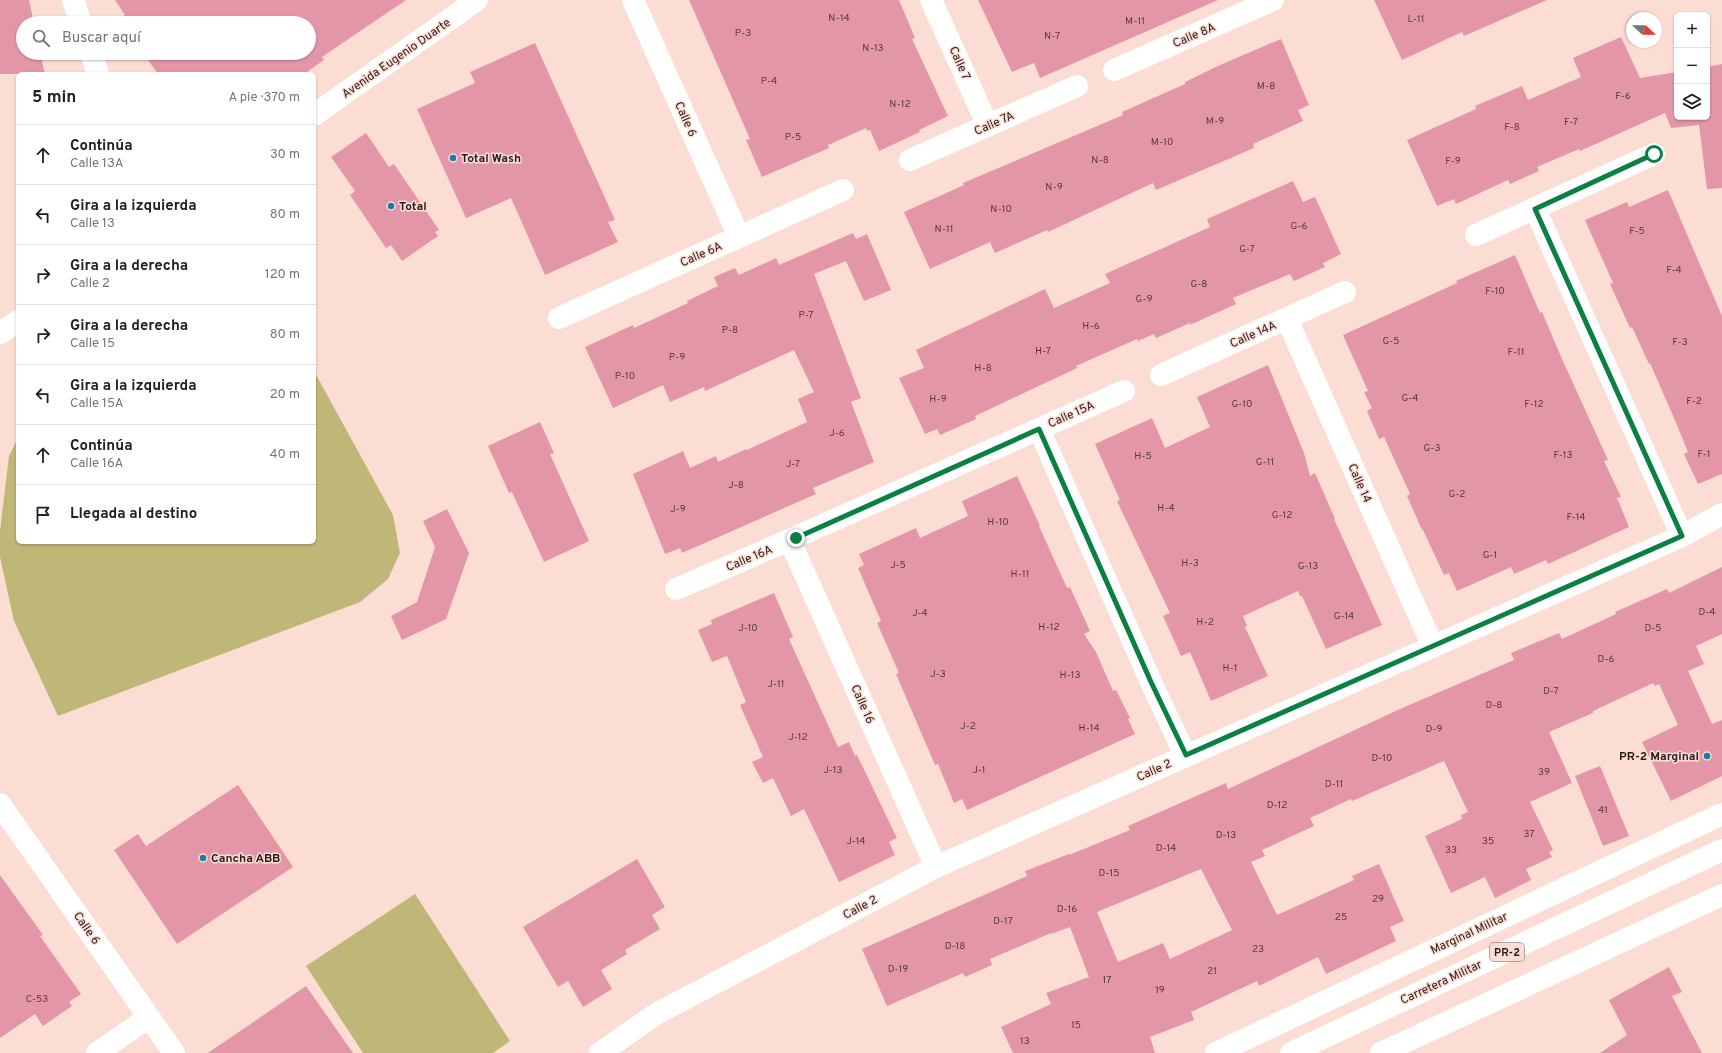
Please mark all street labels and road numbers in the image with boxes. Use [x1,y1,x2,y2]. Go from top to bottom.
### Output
street label: Avenida Eugenio Duarte [339,15,454,103]
street label: Calle 8A [1171,20,1218,52]
street label: Calle 7 [945,44,974,83]
street label: Calle 6 [670,99,700,139]
street label: Calle 7A [972,108,1017,140]
street label: Calle 6A [678,239,725,271]
street label: Calle 14A [1228,318,1279,352]
street label: Calle 15A [1046,398,1097,432]
street label: Calle 14 [1343,461,1375,506]
street label: Calle 16A [724,542,775,576]
street label: Calle 16 [846,682,878,727]
street label: Calle 2 [1134,756,1175,786]
street label: Calle 2 [840,892,881,924]
street label: Calle 6 [69,909,103,948]
street label: Marginal Militar [1428,909,1511,959]
road number: PR-2 [1490,943,1524,961]
street label: Carretera Militar [1398,957,1485,1009]

